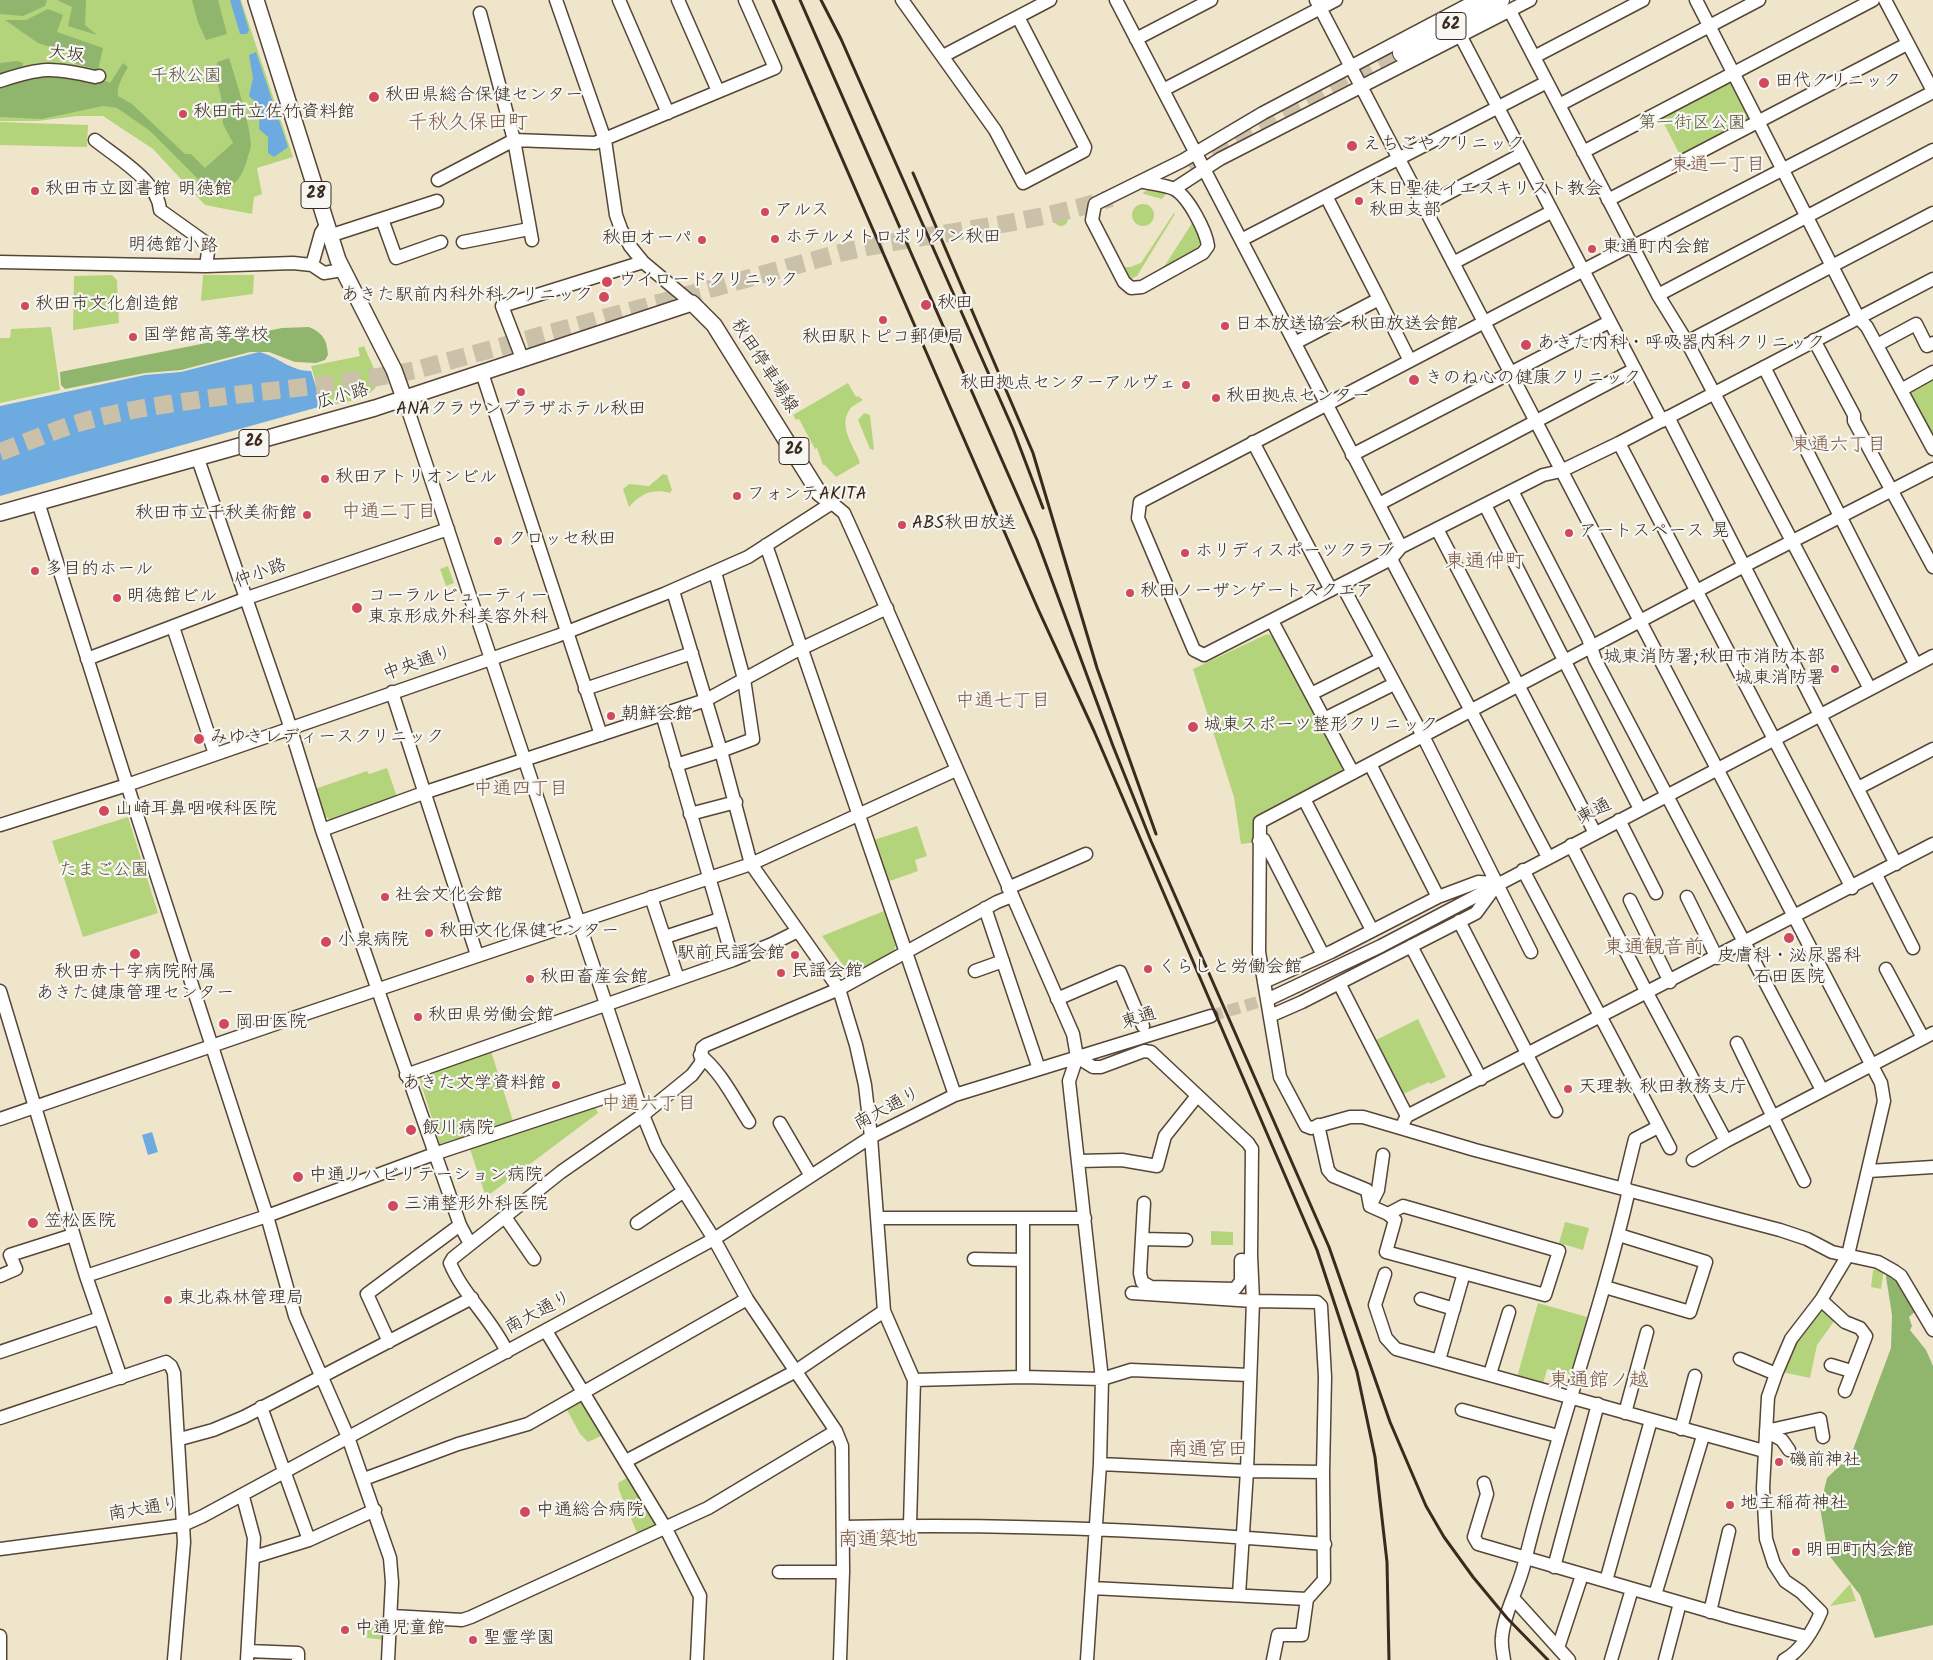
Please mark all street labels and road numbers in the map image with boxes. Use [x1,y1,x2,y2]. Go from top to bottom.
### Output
road number: 62 [1436,12,1466,40]
street label: 大坂 [47,43,85,69]
road number: 28 [301,182,331,208]
street label: 明徳館小路 [128,235,218,259]
street label: 秋田停車場線 [725,316,801,418]
street label: 広小路 [314,380,372,416]
road number: 26 [239,429,269,456]
road number: 26 [779,438,809,464]
street label: 仲小路 [232,556,290,594]
street label: 中央通り [380,643,456,687]
street label: 東通 [1574,795,1616,831]
street label: 東通 [1119,1004,1159,1036]
street label: 南大通り [851,1084,925,1136]
street label: 南大通り [502,1288,576,1340]
street label: 南大通り [107,1495,181,1527]

